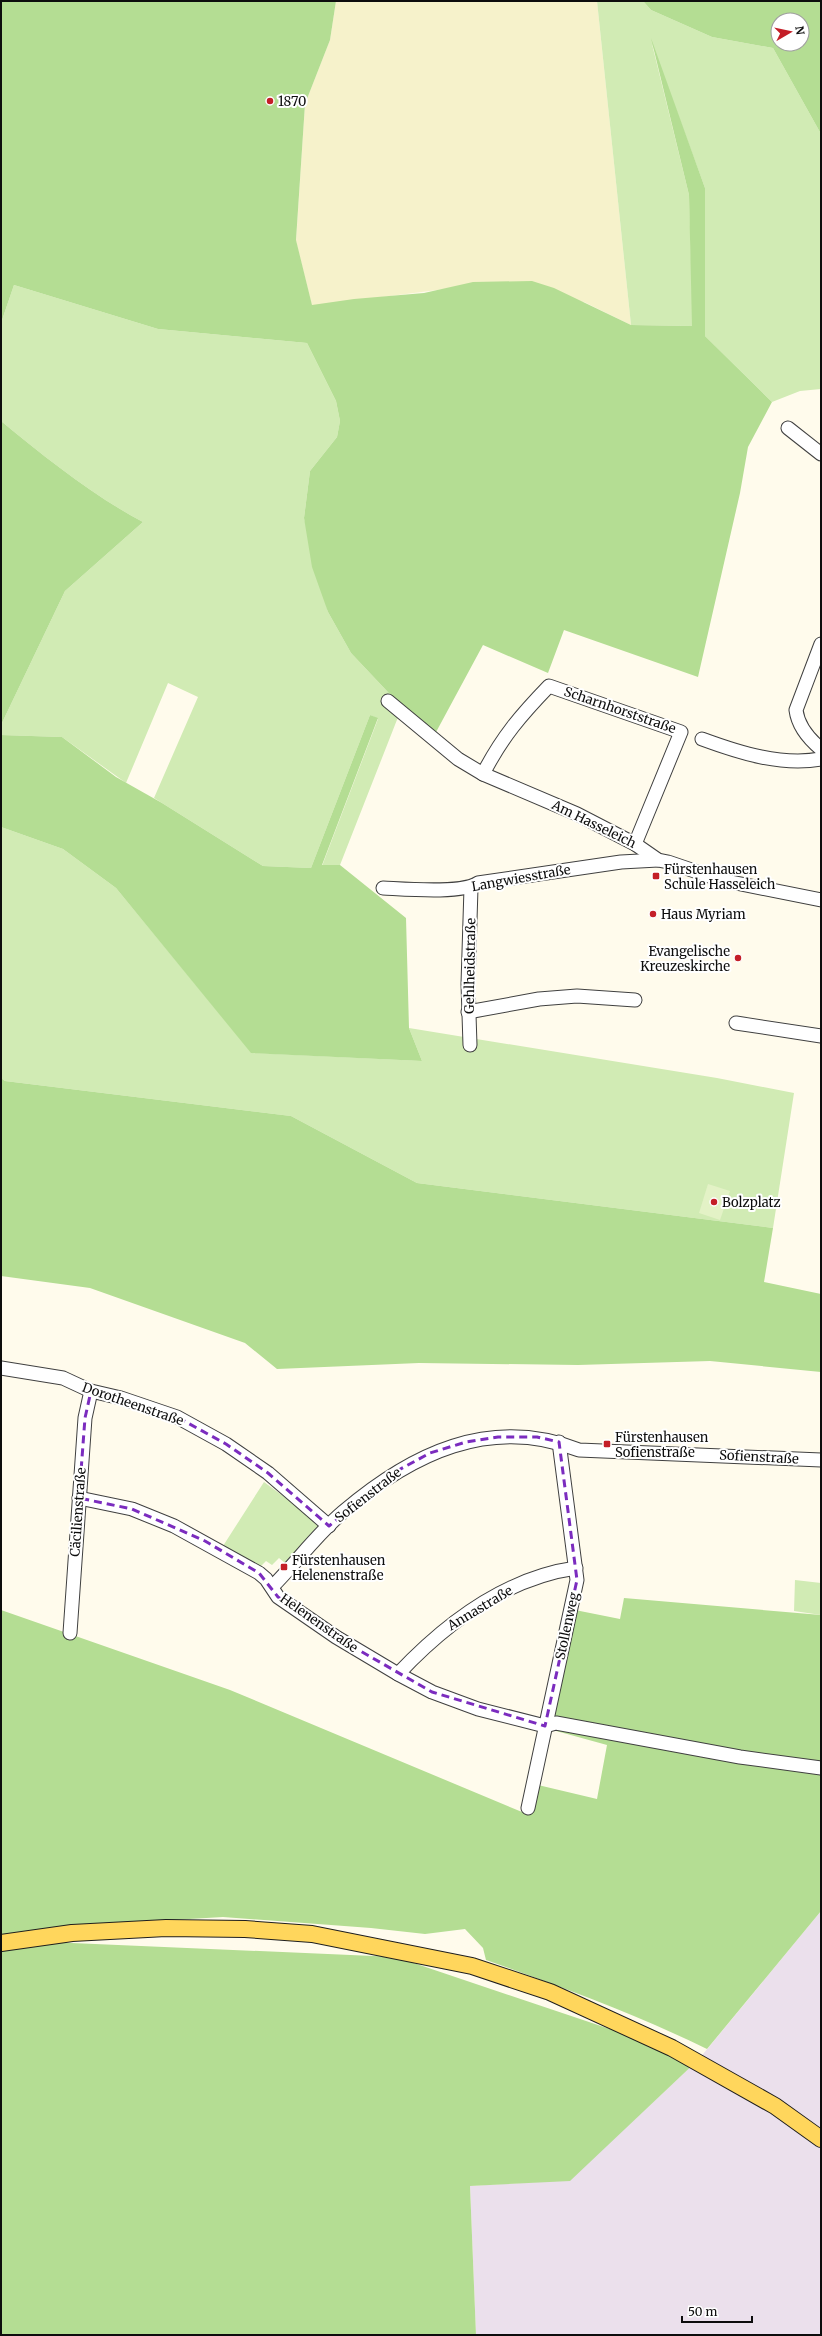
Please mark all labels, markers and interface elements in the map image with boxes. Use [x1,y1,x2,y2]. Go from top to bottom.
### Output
north arrow [770,12,810,52]
text: N [792,25,808,36]
place label: 1870 [278,93,306,110]
marker: 1870 [265,96,275,106]
street label: Scharnhorststraße [562,683,678,737]
street label: Am Hasseleich [548,796,639,852]
street label: Langwiesstraße [470,861,572,895]
place label: Fürstenhausen Schule Hasseleich [664,861,776,893]
marker: Fürstenhausen Schule Hasseleich [651,871,661,881]
place label: Haus Myriam [661,906,746,923]
marker: Haus Myriam [648,909,658,919]
street label: Gehlheidstraße [461,918,479,1014]
place label: Evangelische Kreuzeskirche [640,943,730,975]
marker: Evangelische Kreuzeskirche [733,953,743,963]
place label: Bolzplatz [722,1194,781,1211]
marker: Bolzplatz [709,1197,719,1207]
street label: Dorotheenstraße [80,1379,186,1429]
place label: Fürstenhausen Sofienstraße [615,1429,709,1461]
marker: Fürstenhausen Sofienstraße [602,1439,612,1449]
street label: Sofienstraße [719,1446,799,1468]
street label: Sofienstraße [331,1464,405,1526]
street label: Cäcilienstraße [66,1467,90,1557]
place label: Fürstenhausen Helenenstraße [292,1552,386,1584]
marker: Fürstenhausen Helenenstraße [279,1562,289,1572]
street label: Annastraße [443,1582,516,1635]
street label: Helenenstraße [277,1590,362,1656]
street label: Stollenweg [552,1590,582,1661]
scale bar [682,2298,752,2324]
text: 50 m [688,2304,717,2319]

